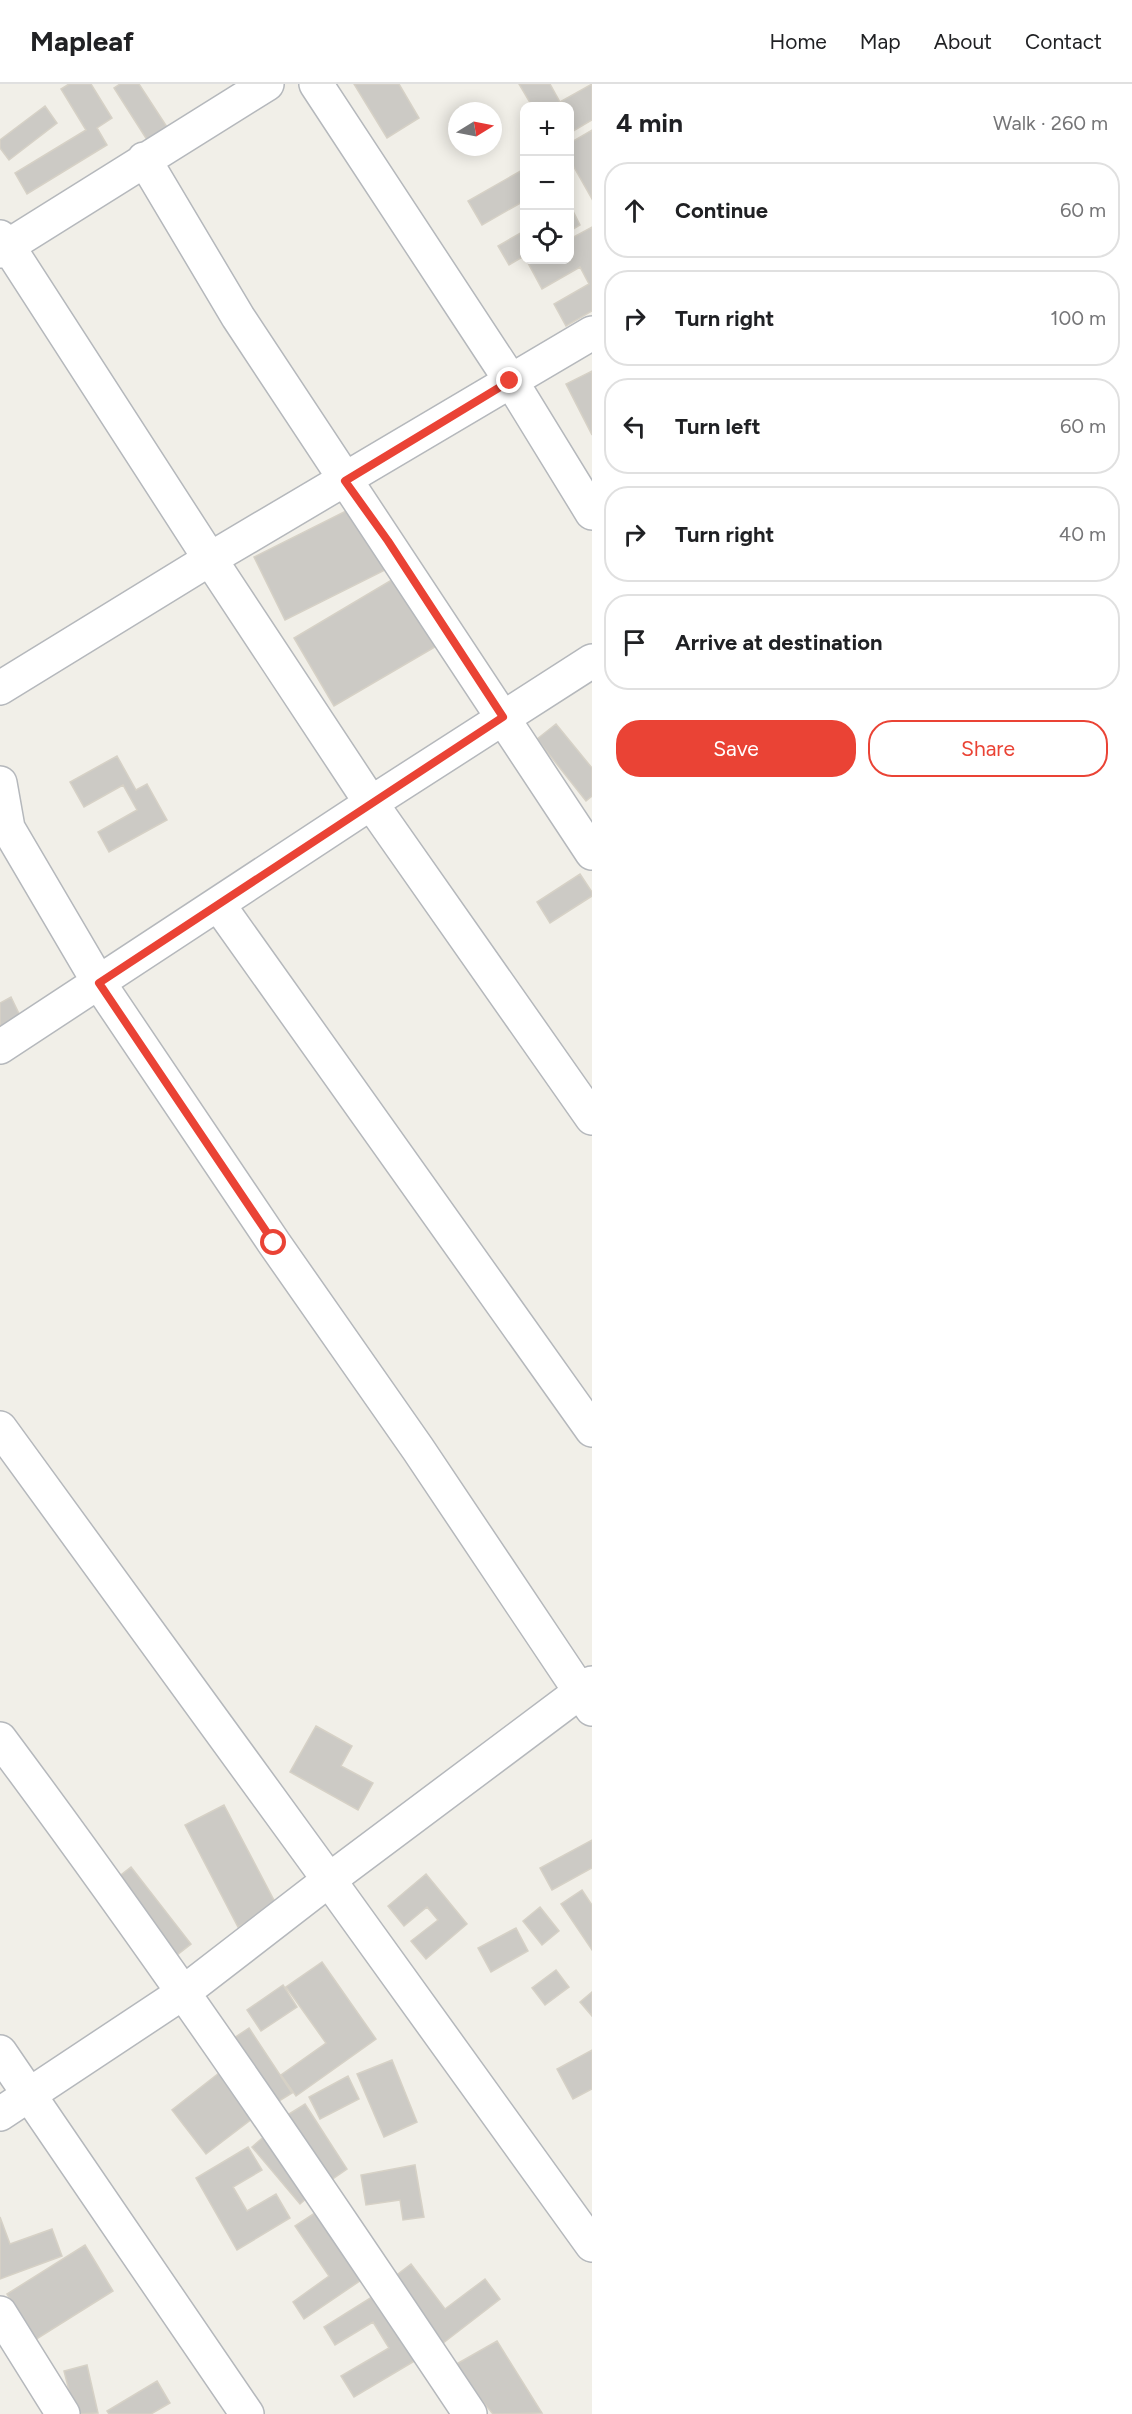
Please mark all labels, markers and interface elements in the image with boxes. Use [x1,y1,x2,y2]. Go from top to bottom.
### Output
text: Mapleaf [30,24,134,58]
text: Home [770,29,827,54]
text: Map [860,29,901,54]
text: About [934,29,992,54]
text: Contact [1025,29,1102,54]
north arrow [448,102,502,156]
map controls [520,102,574,264]
button: + [520,102,574,156]
text: 4 min [616,107,683,139]
text: Walk · 260 m [993,111,1108,135]
button: − [520,156,574,210]
icon: ahead [618,194,651,227]
text: Continue [675,197,768,224]
text: 60 m [1060,198,1106,222]
button: locate [520,210,574,264]
icon: right [618,302,651,335]
text: Turn right [675,305,774,332]
text: 100 m [1050,306,1106,330]
route end [496,367,522,393]
icon: left [618,410,651,443]
text: Turn left [675,413,761,440]
text: 60 m [1060,414,1106,438]
icon: right [618,518,651,551]
text: Turn right [675,521,774,548]
text: 40 m [1059,522,1106,546]
icon: arrive [618,626,651,659]
text: Arrive at destination [675,629,883,656]
button: Save [616,720,856,777]
button: Share [868,720,1108,777]
route start [260,1229,286,1255]

